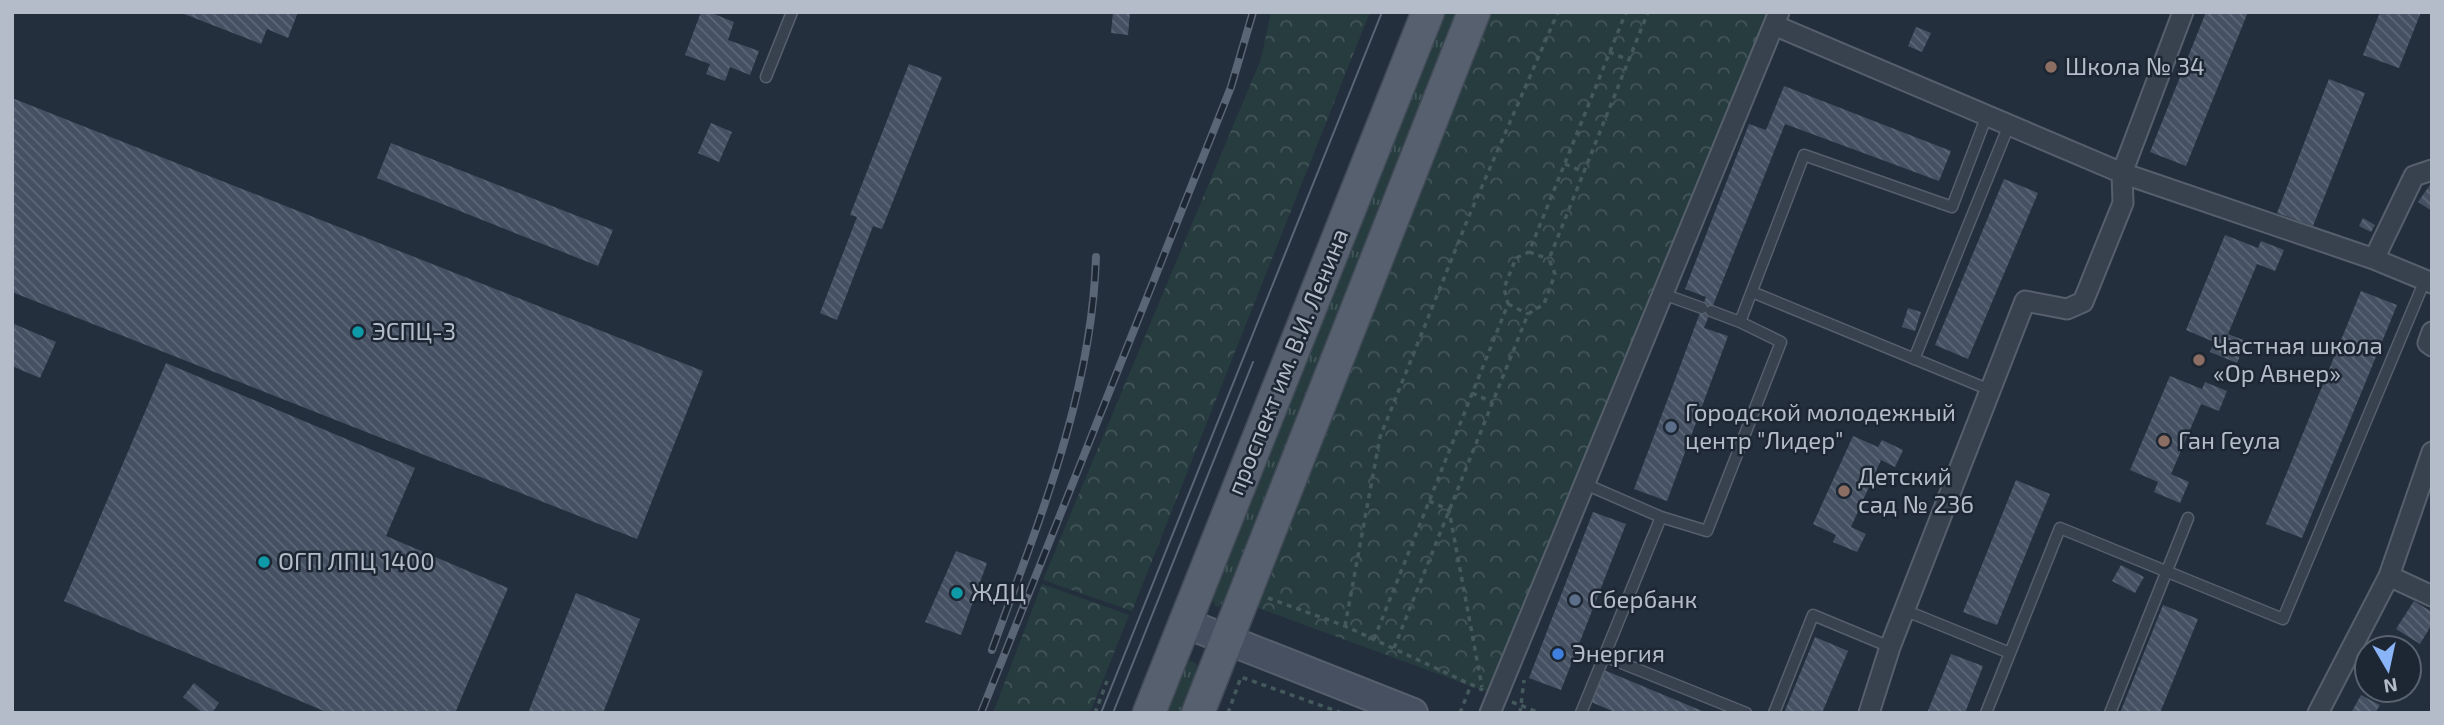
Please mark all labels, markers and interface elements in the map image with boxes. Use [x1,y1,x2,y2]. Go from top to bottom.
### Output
place label: Школа № 34 [2065,51,2205,80]
marker: Школа № 34 [2043,59,2059,75]
street label: проспект им. В.И. Ленина [1220,224,1353,499]
place label: ЭСПЦ-3 [372,316,456,345]
marker: ЭСПЦ-3 [350,324,366,340]
place label: Частная школа «Ор Авнер» [2213,330,2383,387]
marker: Частная школа «Ор Авнер» [2191,352,2207,368]
place label: Городской молодежный центр "Лидер" [1685,397,1956,454]
marker: Городской молодежный центр "Лидер" [1663,419,1679,435]
place label: Ган Геула [2178,425,2280,455]
marker: Ган Геула [2156,433,2172,449]
place label: Детский сад № 236 [1858,461,1974,518]
marker: Детский сад № 236 [1836,483,1852,499]
place label: ОГП ЛПЦ 1400 [278,546,435,575]
marker: ОГП ЛПЦ 1400 [256,554,272,570]
place label: ЖДЦ [971,577,1026,606]
place label: Сбербанк [1589,584,1697,613]
marker: ЖДЦ [949,585,965,601]
marker: Сбербанк [1567,592,1583,608]
north arrow [2353,634,2423,704]
place label: Энергия [1572,638,1665,667]
marker: Энергия [1550,646,1566,662]
text: N [2382,674,2399,699]

